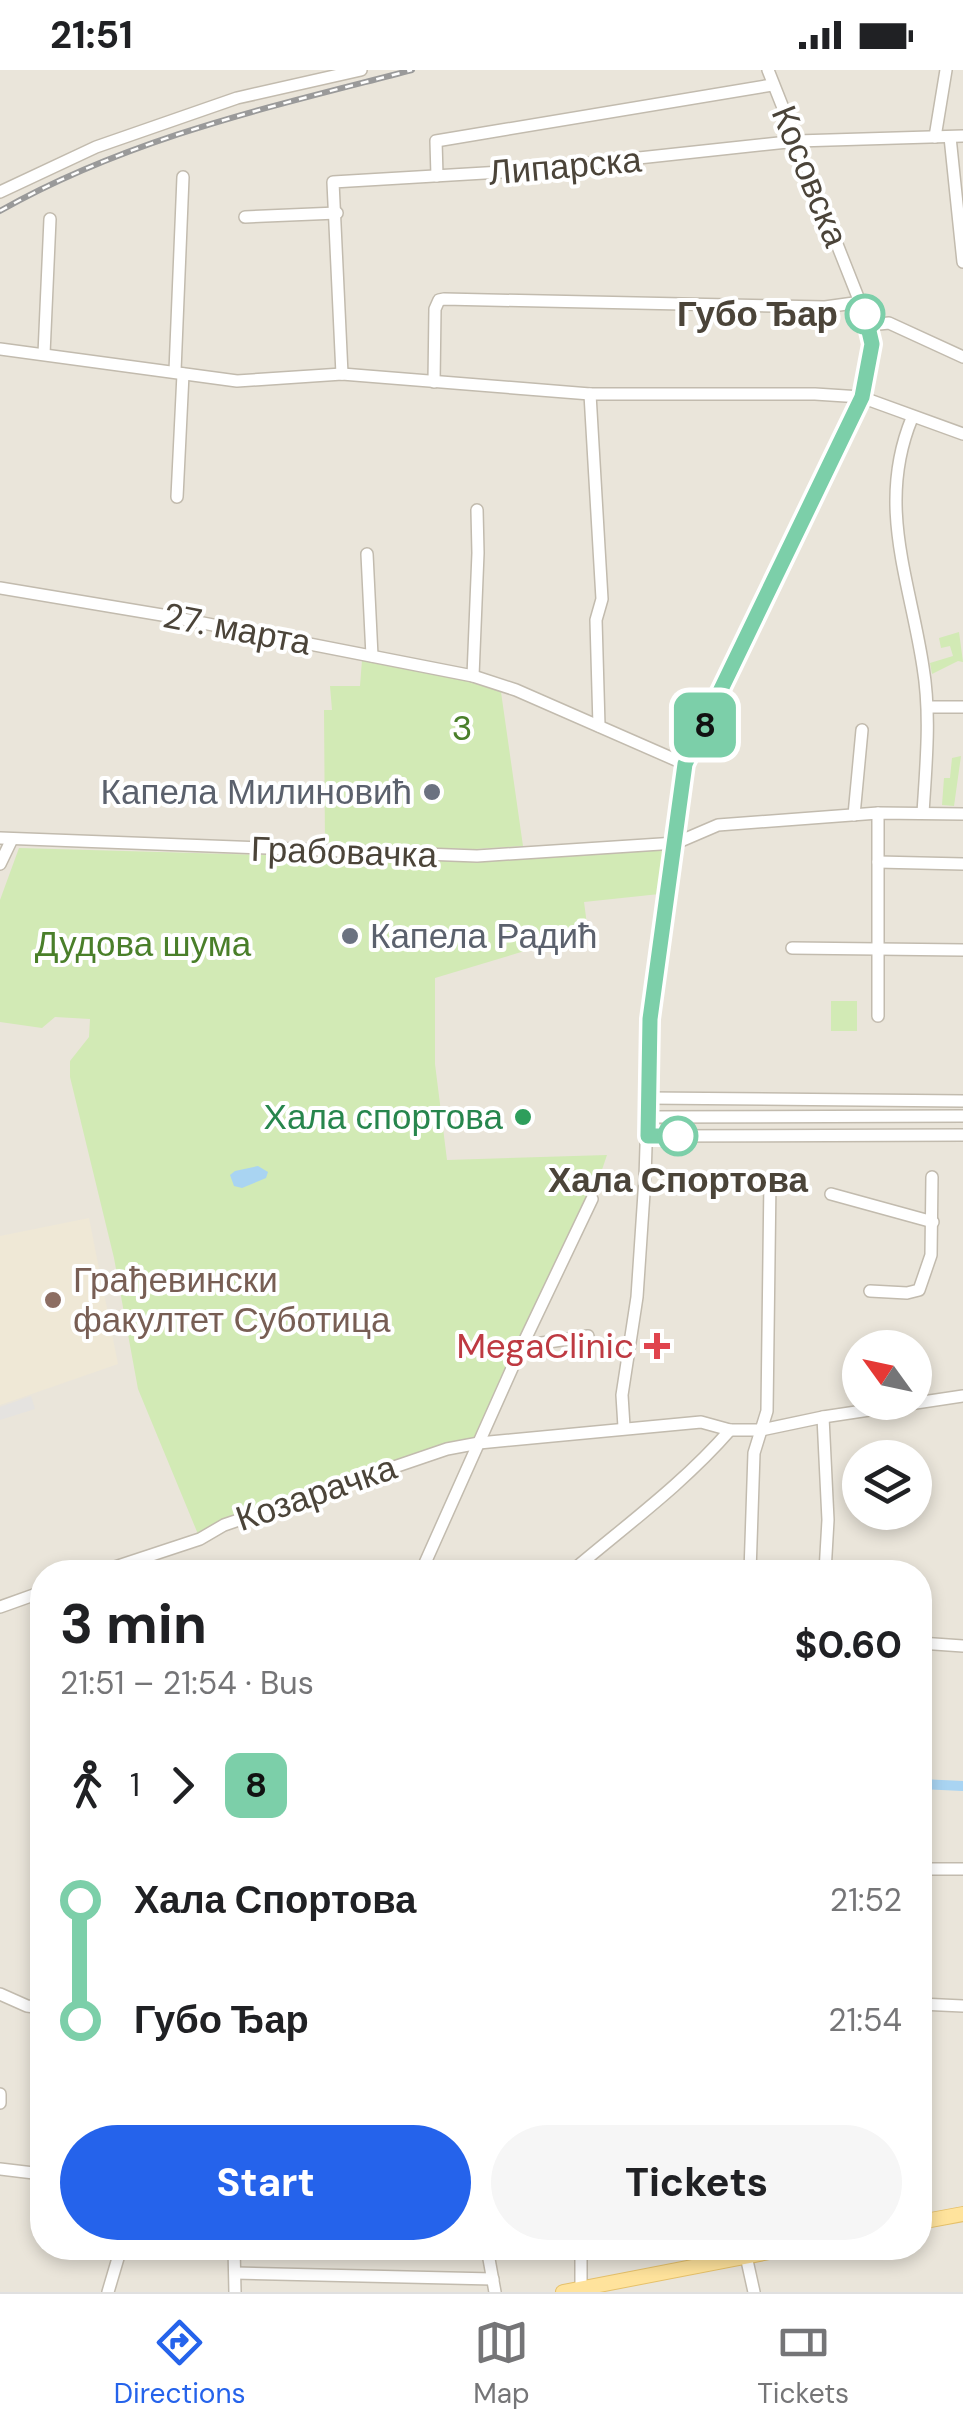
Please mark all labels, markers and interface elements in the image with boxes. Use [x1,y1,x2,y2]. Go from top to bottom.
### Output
text: 21:51 [50,10,133,60]
street label: Косовска [761,99,859,254]
street label: Липарска [487,136,644,196]
place label: Губо Ђар [677,291,838,337]
marker: Губо Ђар [846,295,884,333]
street label: 27. марта [159,592,315,666]
line badge: 8 [672,692,738,758]
text: 8 [694,702,716,748]
park label: 3 [452,705,472,751]
place label: Капела Милиновић [101,769,412,815]
marker: Капела Милиновић [421,781,443,803]
street label: Грабовачка [250,826,438,878]
place label: Капела Радић [370,913,597,959]
park label: Дудова шума [35,921,252,967]
marker: Капела Радић [339,925,361,947]
place label: Хала спортова [264,1094,504,1140]
marker: Хала спортова [512,1106,534,1128]
marker: Хала Спортова [659,1117,697,1155]
place label: Хала Спортова [548,1157,809,1203]
place label: Грађевински факултет Суботица [73,1257,391,1343]
marker: Грађевински факултет Суботица [42,1289,64,1311]
place label: MegaClinic [456,1323,634,1369]
north arrow [842,1330,932,1420]
map controls [842,1330,932,1530]
marker: MegaClinic [644,1333,670,1359]
button: layers [842,1440,932,1530]
street label: Козарачка [230,1444,403,1542]
text: 3 min [60,1588,207,1660]
text: $0.60 [795,1620,902,1670]
text: 21:51 – 21:54 · Bus [60,1662,314,1704]
icon: walk [60,1758,115,1813]
icon: forward [155,1758,210,1813]
text: 8 [245,1762,267,1808]
text: 1 [130,1764,140,1806]
text: Хала Спортова [134,1875,416,1925]
text: 21:52 [830,1879,902,1921]
text: Губо Ђар [134,1995,309,2045]
text: 21:54 [828,1999,902,2041]
button: Start [60,2125,471,2240]
button: Tickets [491,2125,902,2240]
tab: Directions [114,2315,246,2412]
tab: Map [473,2315,530,2412]
tab: Tickets [757,2315,849,2412]

